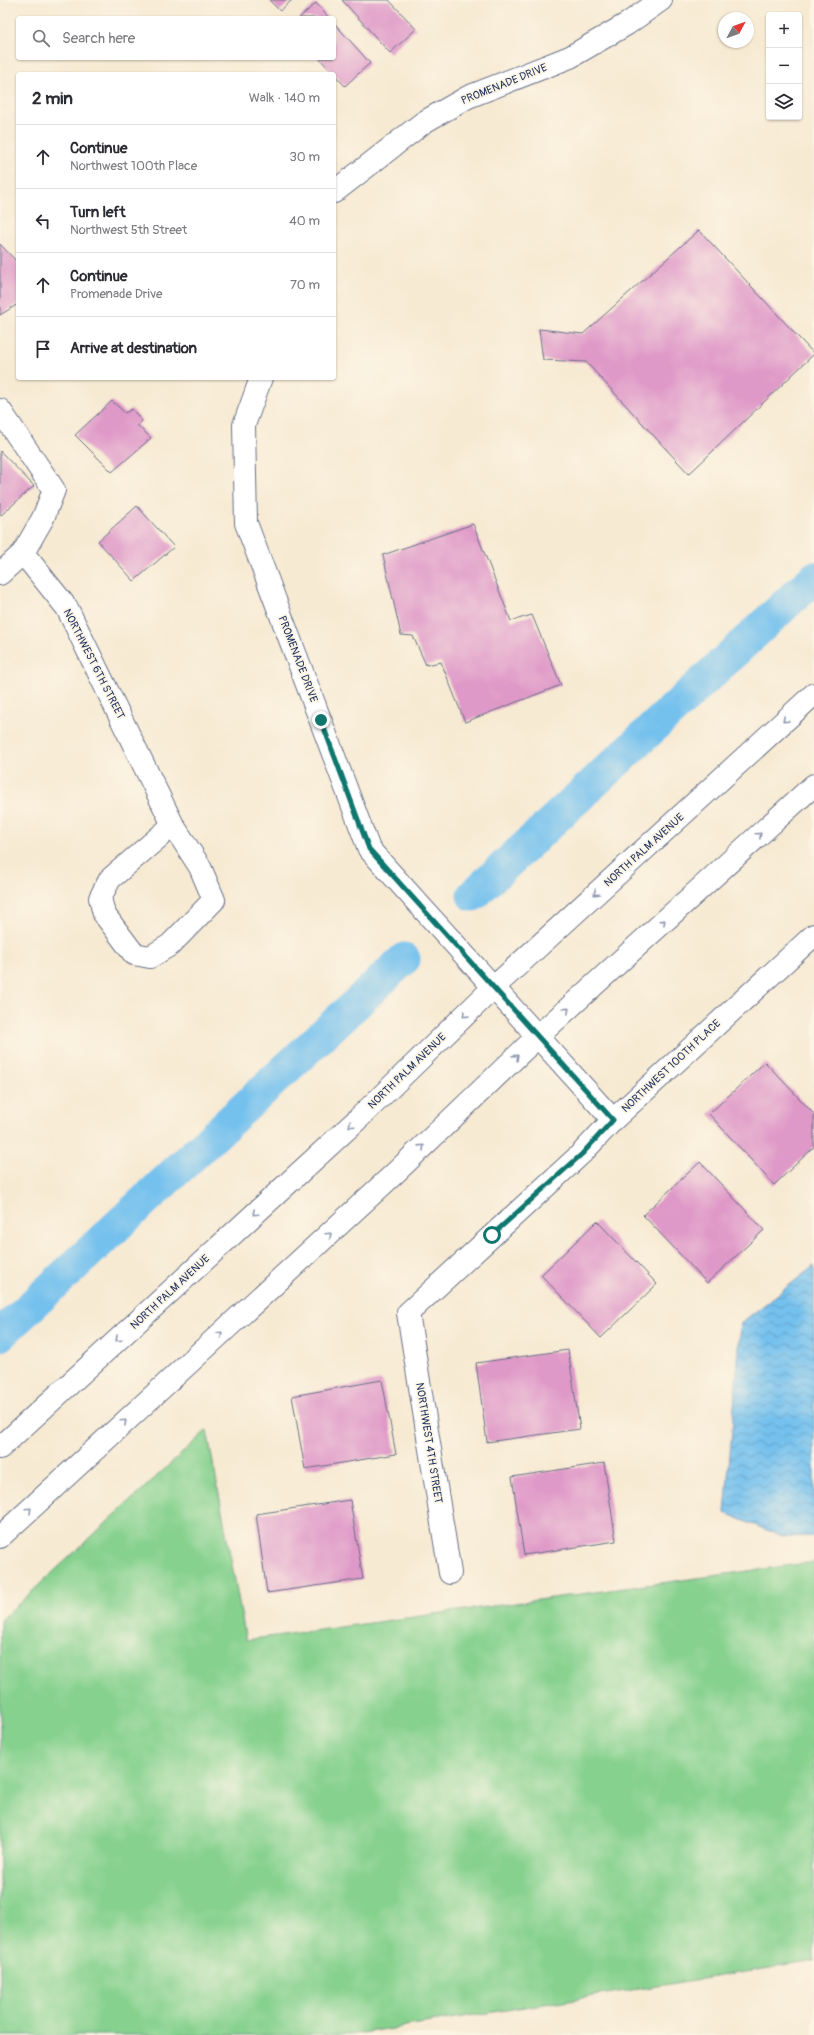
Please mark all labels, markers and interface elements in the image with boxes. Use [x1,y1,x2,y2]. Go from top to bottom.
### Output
north arrow [718,12,754,48]
map controls [766,12,802,120]
button: + [766,12,802,48]
search box [16,16,336,60]
icon: search [30,27,52,49]
text: Search here [62,29,135,48]
button: − [766,48,802,84]
street label: PROMENADE DRIVE [459,61,549,107]
button: layers [766,84,802,120]
text: 2 min [32,88,73,109]
text: Walk · 140 m [249,90,320,106]
text: Continue [70,139,128,158]
icon: ahead [32,146,54,168]
text: 30 m [290,149,320,165]
text: Northwest 100th Place [70,158,197,174]
text: Turn left [70,203,126,222]
icon: left [32,210,54,232]
text: 40 m [289,213,320,229]
text: Northwest 5th Street [70,222,187,238]
text: Continue [70,267,128,286]
icon: ahead [32,274,54,296]
text: 70 m [290,277,320,293]
text: Promenade Drive [70,286,162,302]
icon: arrive [32,338,54,360]
text: Arrive at destination [70,339,197,358]
street label: NORTHWEST 6TH STREET [60,607,128,721]
street label: PROMENADE DRIVE [276,614,321,704]
route end [312,711,330,729]
one-way arrow [782,716,790,723]
street label: NORTH PALM AVENUE [601,810,687,889]
one-way arrow [754,832,762,840]
one-way arrow [594,889,601,896]
one-way arrow [658,920,666,927]
one-way arrow [562,1007,570,1014]
one-way arrow [462,1010,470,1018]
street label: NORTHWEST 100TH PLACE [619,1017,723,1115]
street label: NORTH PALM AVENUE [365,1030,449,1112]
one-way arrow [511,1054,519,1062]
one-way arrow [348,1120,356,1128]
one-way arrow [417,1144,425,1152]
one-way arrow [253,1208,260,1215]
route start [483,1226,501,1244]
one-way arrow [324,1232,332,1239]
street label: NORTH PALM AVENUE [128,1252,212,1332]
one-way arrow [215,1332,223,1339]
one-way arrow [116,1334,123,1341]
street label: NORTHWEST 4TH STREET [413,1382,445,1504]
one-way arrow [120,1420,127,1427]
one-way arrow [24,1508,32,1515]

